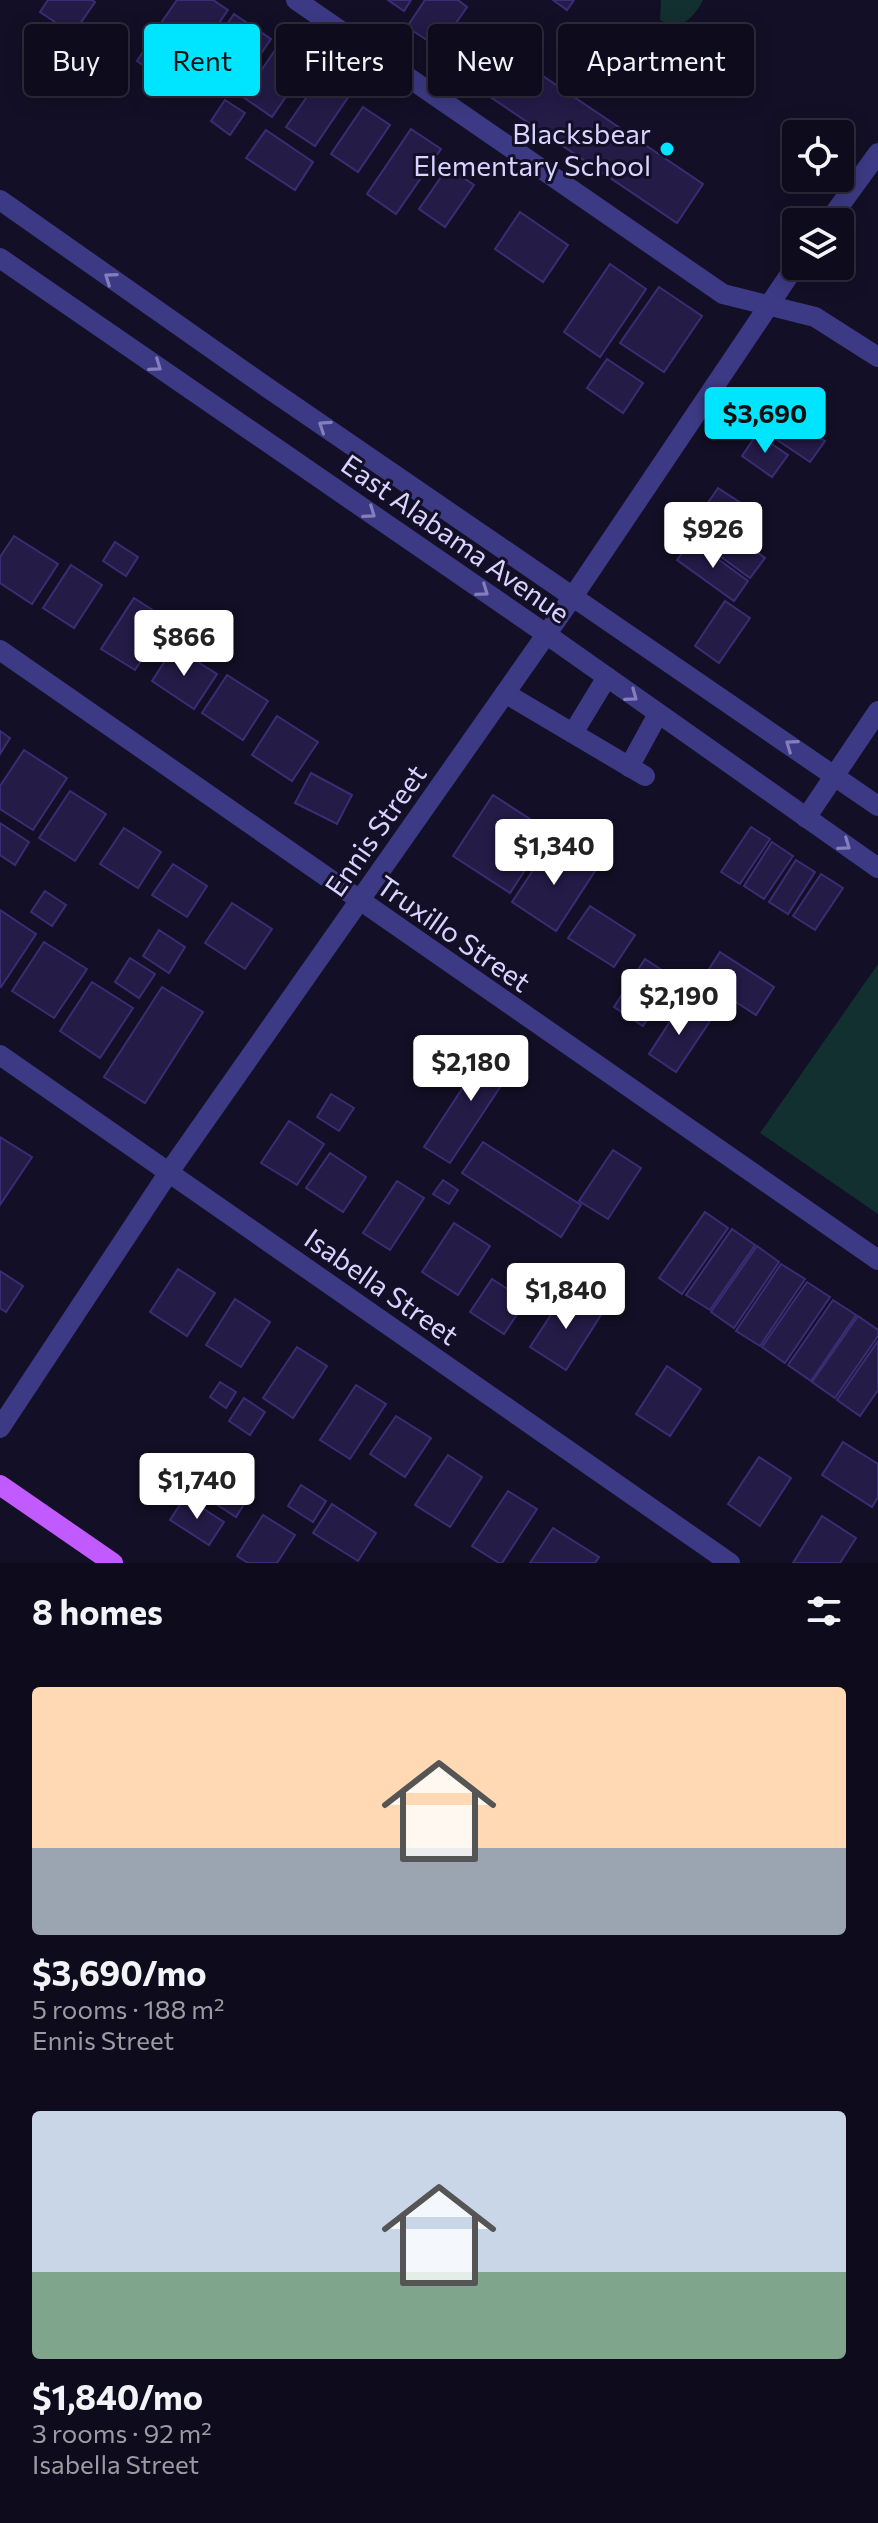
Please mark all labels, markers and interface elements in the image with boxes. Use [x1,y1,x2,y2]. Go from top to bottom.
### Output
chip: Buy [24,24,128,96]
chip: Rent [144,24,260,96]
chip: Filters [276,24,412,96]
chip: New [428,24,542,96]
chip: Apartment [558,24,754,96]
place label: Blacksbear Elementary School [413,116,651,182]
map controls [782,120,854,280]
button: locate [782,120,854,192]
marker: Blacksbear Elementary School [658,140,676,158]
button: layers [782,208,854,280]
one-way arrow [104,273,118,288]
one-way arrow [148,356,162,371]
pin: $3,690 [700,387,830,455]
text: $3,690 [723,397,807,428]
one-way arrow [318,421,332,436]
street label: East Alabama Avenue [335,446,577,630]
pin: $926 [666,502,760,570]
one-way arrow [362,503,376,518]
text: $926 [682,512,744,543]
one-way arrow [475,581,489,596]
pin: $866 [137,610,231,678]
text: $866 [152,620,216,651]
one-way arrow [623,686,638,700]
one-way arrow [785,740,799,755]
street label: Ennis Street [317,758,433,902]
pin: $1,340 [489,819,619,887]
text: $1,340 [513,829,595,860]
one-way arrow [836,835,850,850]
street label: Truxillo Street [371,867,537,999]
pin: $2,190 [614,969,744,1037]
text: $2,190 [639,979,719,1010]
pin: $2,180 [406,1035,536,1103]
text: $2,180 [431,1045,511,1076]
street label: Isabella Street [299,1220,465,1352]
pin: $1,840 [501,1263,631,1331]
text: $1,840 [525,1273,607,1304]
pin: $1,740 [132,1453,262,1521]
text: $1,740 [158,1463,236,1494]
icon: filters [802,1589,846,1633]
text: 8 homes [32,1590,163,1632]
icon: home [367,1739,511,1883]
text: $3,690/mo [32,1951,207,1993]
text: 5 rooms · 188 m² [32,1993,224,2024]
text: Ennis Street [32,2024,174,2055]
icon: home [367,2163,511,2307]
text: $1,840/mo [32,2375,203,2417]
text: 3 rooms · 92 m² [32,2417,212,2448]
text: Isabella Street [32,2448,199,2479]

